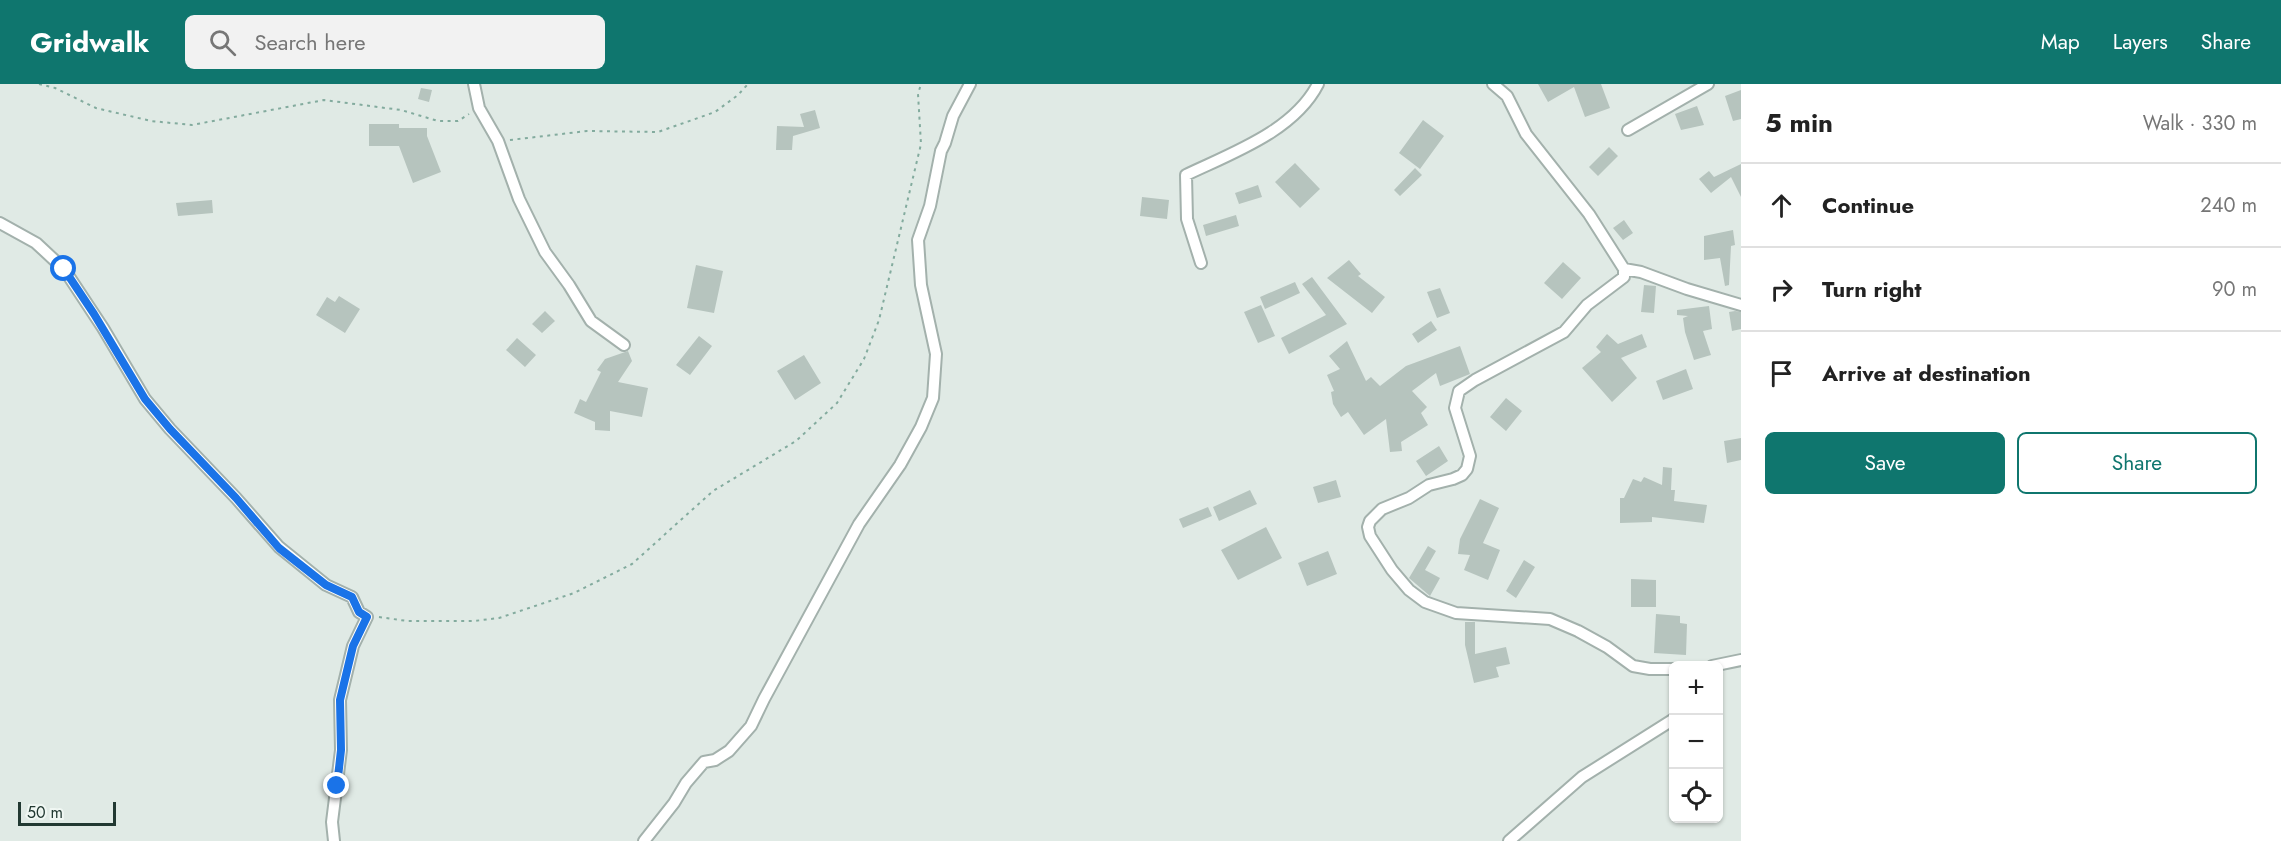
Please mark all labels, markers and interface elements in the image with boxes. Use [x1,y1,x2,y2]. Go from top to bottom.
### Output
search box [185,15,605,69]
text: Gridwalk [30,22,149,63]
icon: search [206,26,239,59]
text: Search here [254,26,366,58]
text: Map [2041,27,2080,57]
text: Layers [2113,27,2168,57]
text: Share [2201,27,2251,57]
text: 5 min [1765,104,1833,142]
text: Walk · 330 m [2143,109,2257,138]
icon: ahead [1765,189,1798,222]
text: Continue [1822,189,1914,221]
text: 240 m [2200,191,2257,220]
route start [50,255,76,281]
icon: right [1765,273,1798,306]
text: Turn right [1822,273,1922,305]
text: 90 m [2212,275,2257,304]
icon: arrive [1765,357,1798,390]
text: Arrive at destination [1822,357,2031,389]
button: Save [1765,432,2005,494]
button: Share [2017,432,2257,494]
map controls [1669,661,1723,823]
button: + [1669,661,1723,715]
button: − [1669,715,1723,769]
button: locate [1669,769,1723,823]
route end [323,772,349,798]
scale bar [18,799,116,826]
text: 50 m [27,801,63,824]

